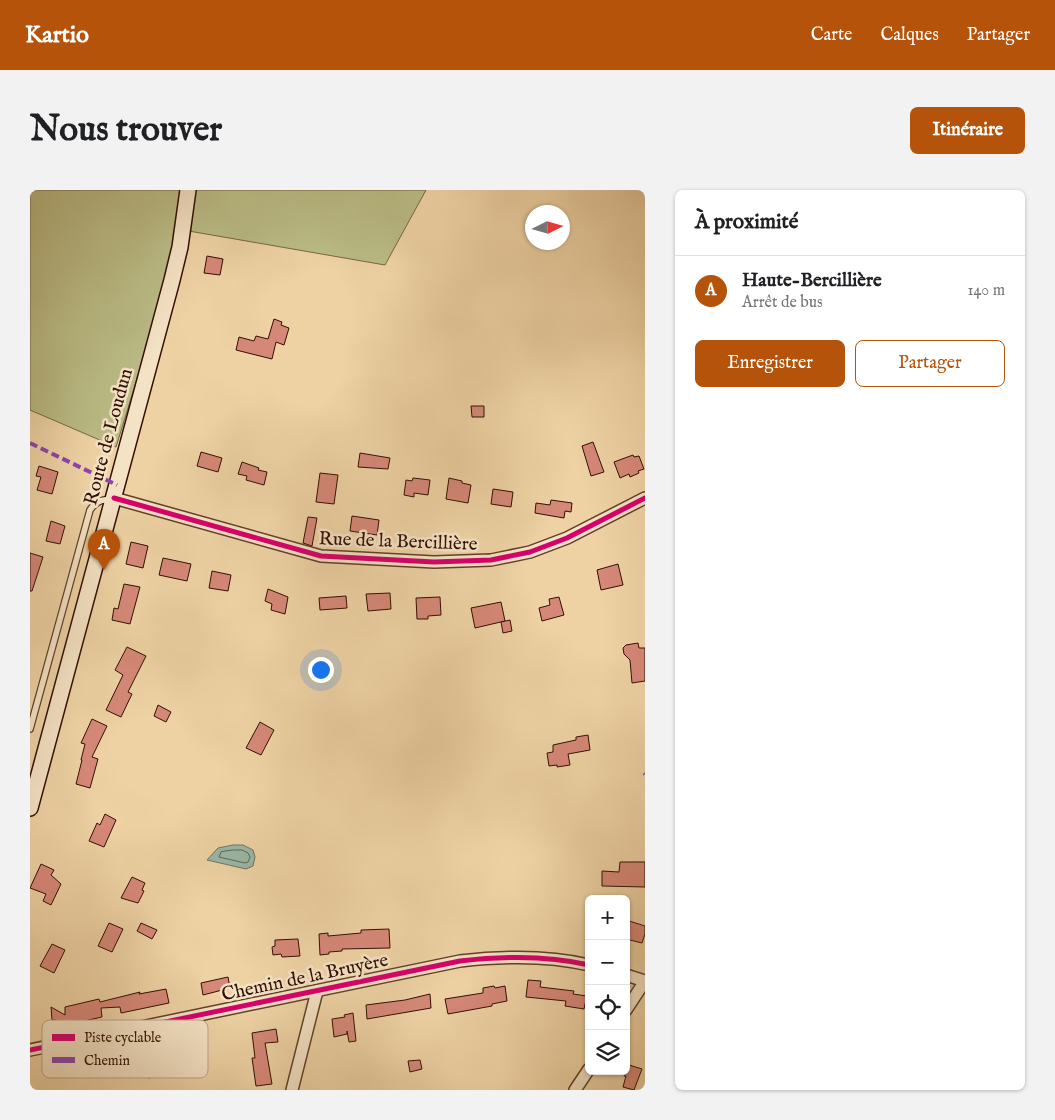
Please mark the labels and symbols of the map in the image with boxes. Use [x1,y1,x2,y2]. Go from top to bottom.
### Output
north arrow [525,205,570,250]
street label: Route de Loudun [79,366,139,508]
street label: Rue de la Bercillière [318,527,478,557]
pin: A [88,529,120,570]
your location [308,657,334,683]
street label: Chemin de la Bruyère [219,949,391,1007]
legend [42,1020,208,1078]
text: Piste cyclable [84,1029,162,1047]
text: Chemin [84,1052,130,1070]

